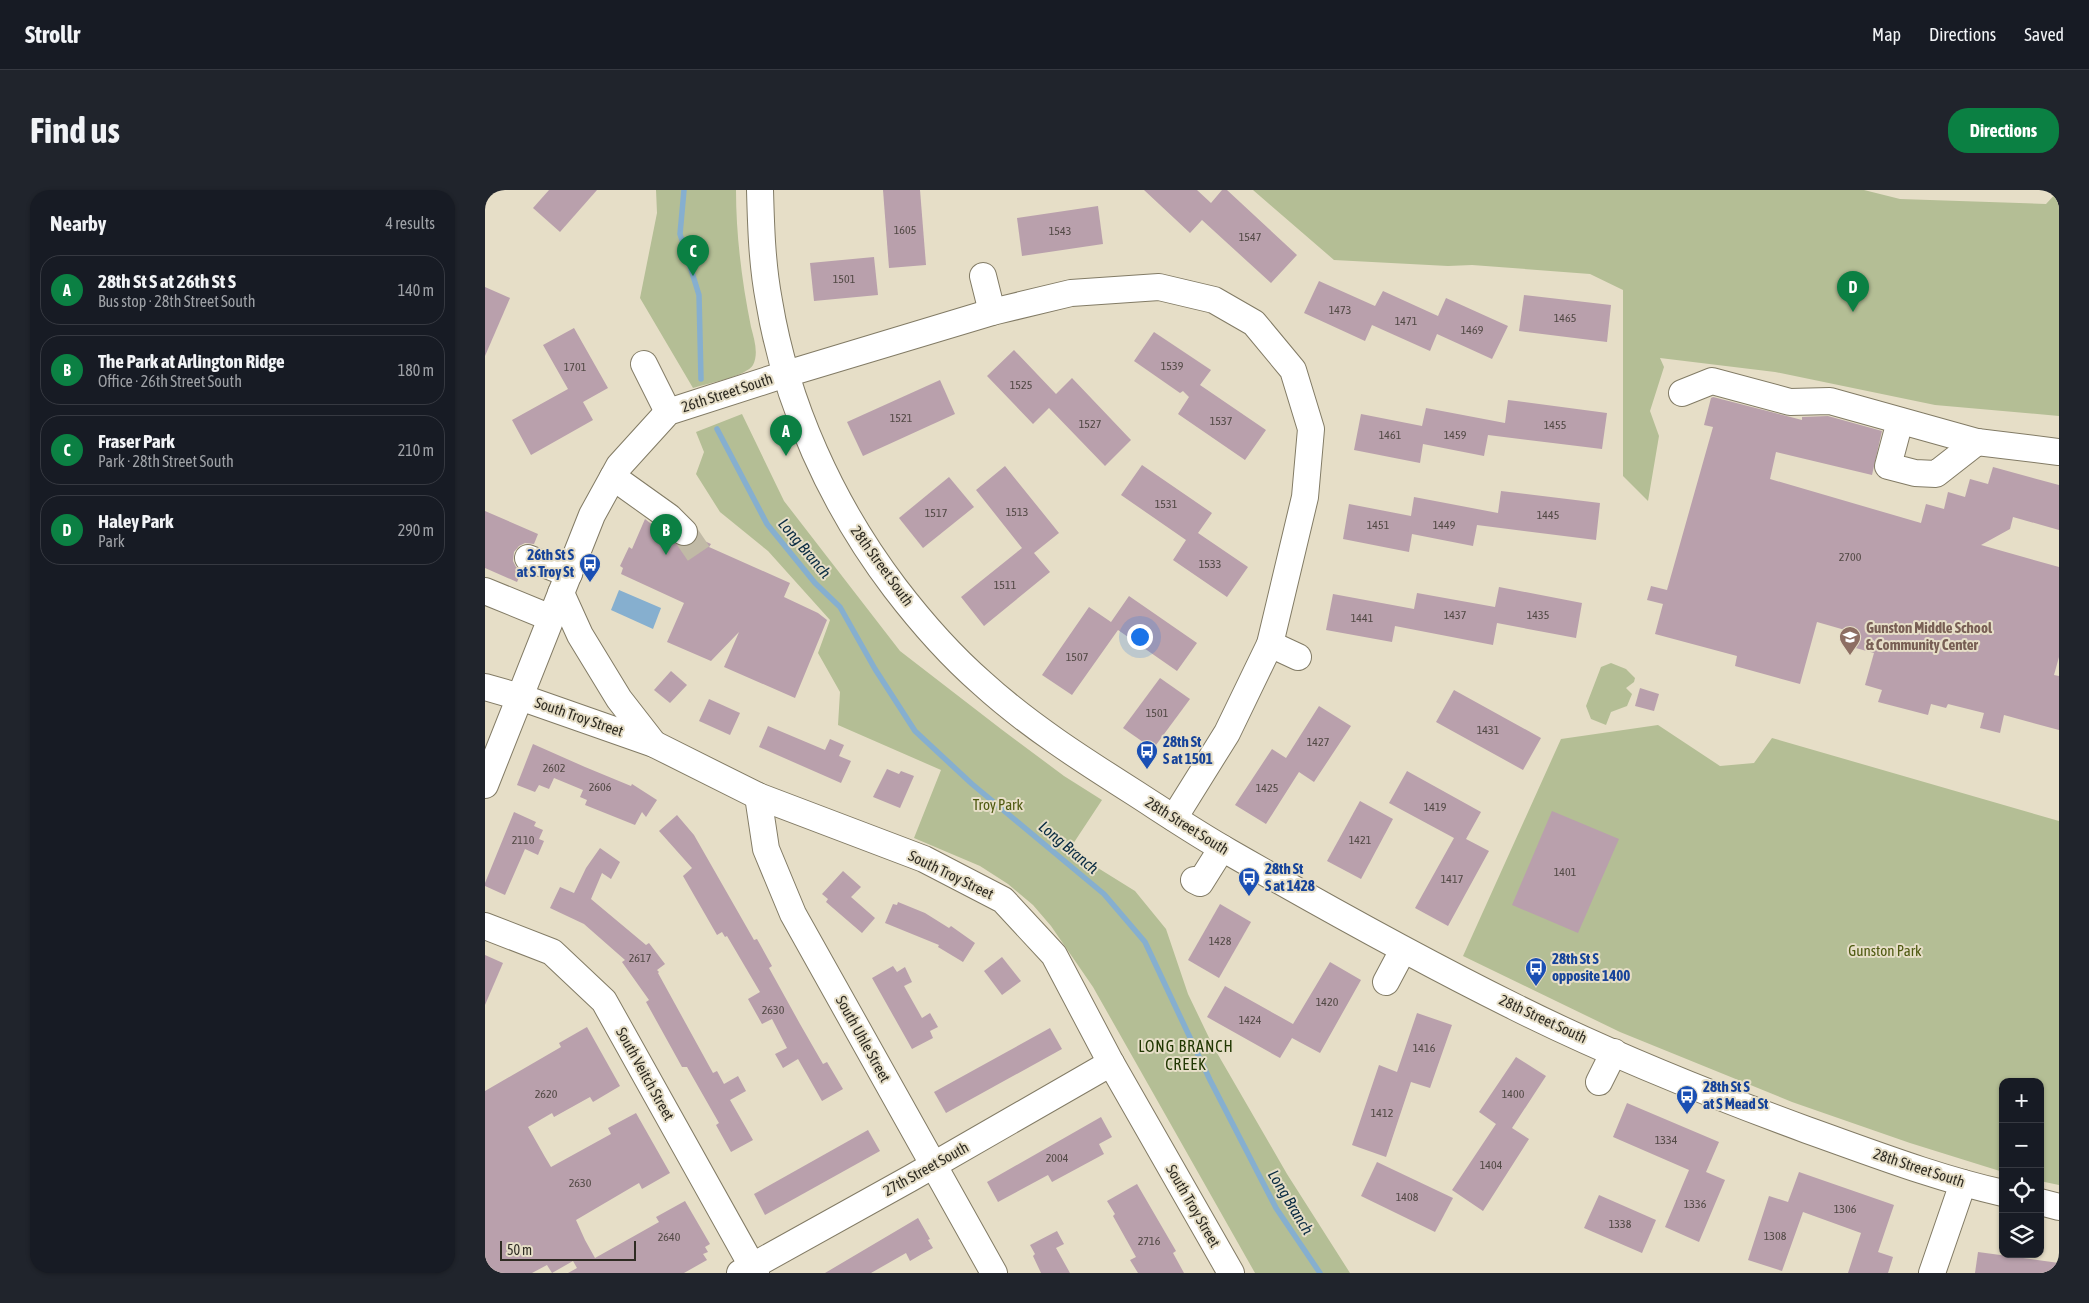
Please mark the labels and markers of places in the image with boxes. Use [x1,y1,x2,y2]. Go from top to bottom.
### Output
pin: C [677,235,709,276]
pin: D [1837,271,1869,312]
pin: A [770,415,802,456]
pin: B [650,514,682,555]
place label: 26th St S at S Troy St [516,546,575,580]
bus stop icon: 26th St S at S Troy St [578,552,602,583]
place label: Gunston Middle School & Community Center [1866,619,1993,653]
school or university icon: Gunston Middle School & Community Center [1838,625,1862,656]
place label: 28th St S at 1501 [1163,733,1213,767]
bus stop icon: 28th St S at 1501 [1135,739,1159,770]
place label: 28th St S at 1428 [1265,860,1315,894]
bus stop icon: 28th St S at 1428 [1237,866,1261,897]
place label: 28th St S opposite 1400 [1552,950,1630,984]
bus stop icon: 28th St S opposite 1400 [1524,956,1548,987]
place label: 28th St S at S Mead St [1703,1078,1769,1112]
bus stop icon: 28th St S at S Mead St [1675,1084,1699,1115]

